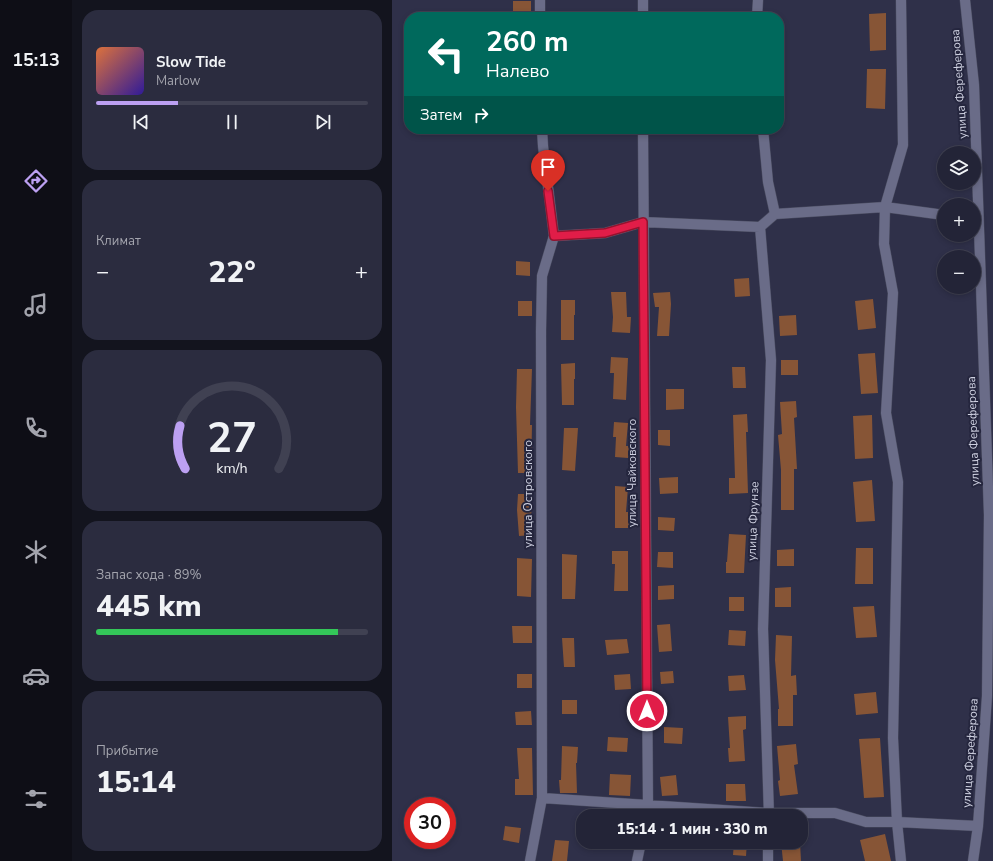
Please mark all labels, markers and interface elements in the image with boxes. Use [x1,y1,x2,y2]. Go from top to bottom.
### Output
text: 260 m [486,23,569,61]
icon: left [420,28,472,80]
street label: улица Фереферова [947,29,971,139]
text: 15:13 [12,48,60,72]
text: Slow Tide [156,52,226,72]
text: Налево [486,59,550,83]
text: Marlow [156,72,201,90]
icon: right [470,104,492,126]
text: Затем [420,105,462,125]
icon: previous [130,111,152,133]
icon: pause [221,111,243,133]
icon: next [312,111,334,133]
map controls [937,146,981,294]
button: layers [937,146,981,190]
pin [531,150,565,191]
icon: arrive [537,156,559,178]
icon: directions [22,167,50,195]
button: + [937,198,981,242]
text: Климат [96,232,141,250]
button: − [937,250,981,294]
text: 22° [208,252,256,293]
text: − [96,257,109,287]
text: + [355,257,368,287]
icon: music [22,291,50,319]
street label: улица Фереферова [963,376,983,486]
text: 27 [207,409,257,466]
icon: phone [22,414,50,442]
street label: улица Чайковского [624,418,640,527]
street label: улица Островского [520,440,536,548]
text: km/h [216,458,248,477]
street label: улица Фрунзе [744,481,762,561]
icon: climate [22,538,50,566]
text: Запас хода · 89% [96,566,202,584]
text: 445 km [96,586,202,627]
icon: car [22,662,50,690]
position arrow [626,690,668,732]
street label: улица Фереферова [958,698,982,808]
text: Прибытие [96,742,158,760]
text: 15:14 [96,762,176,803]
icon: filters [22,785,50,813]
speed limit sign: 30 [404,797,456,849]
text: 15:14 · 1 мин · 330 m [616,819,768,839]

